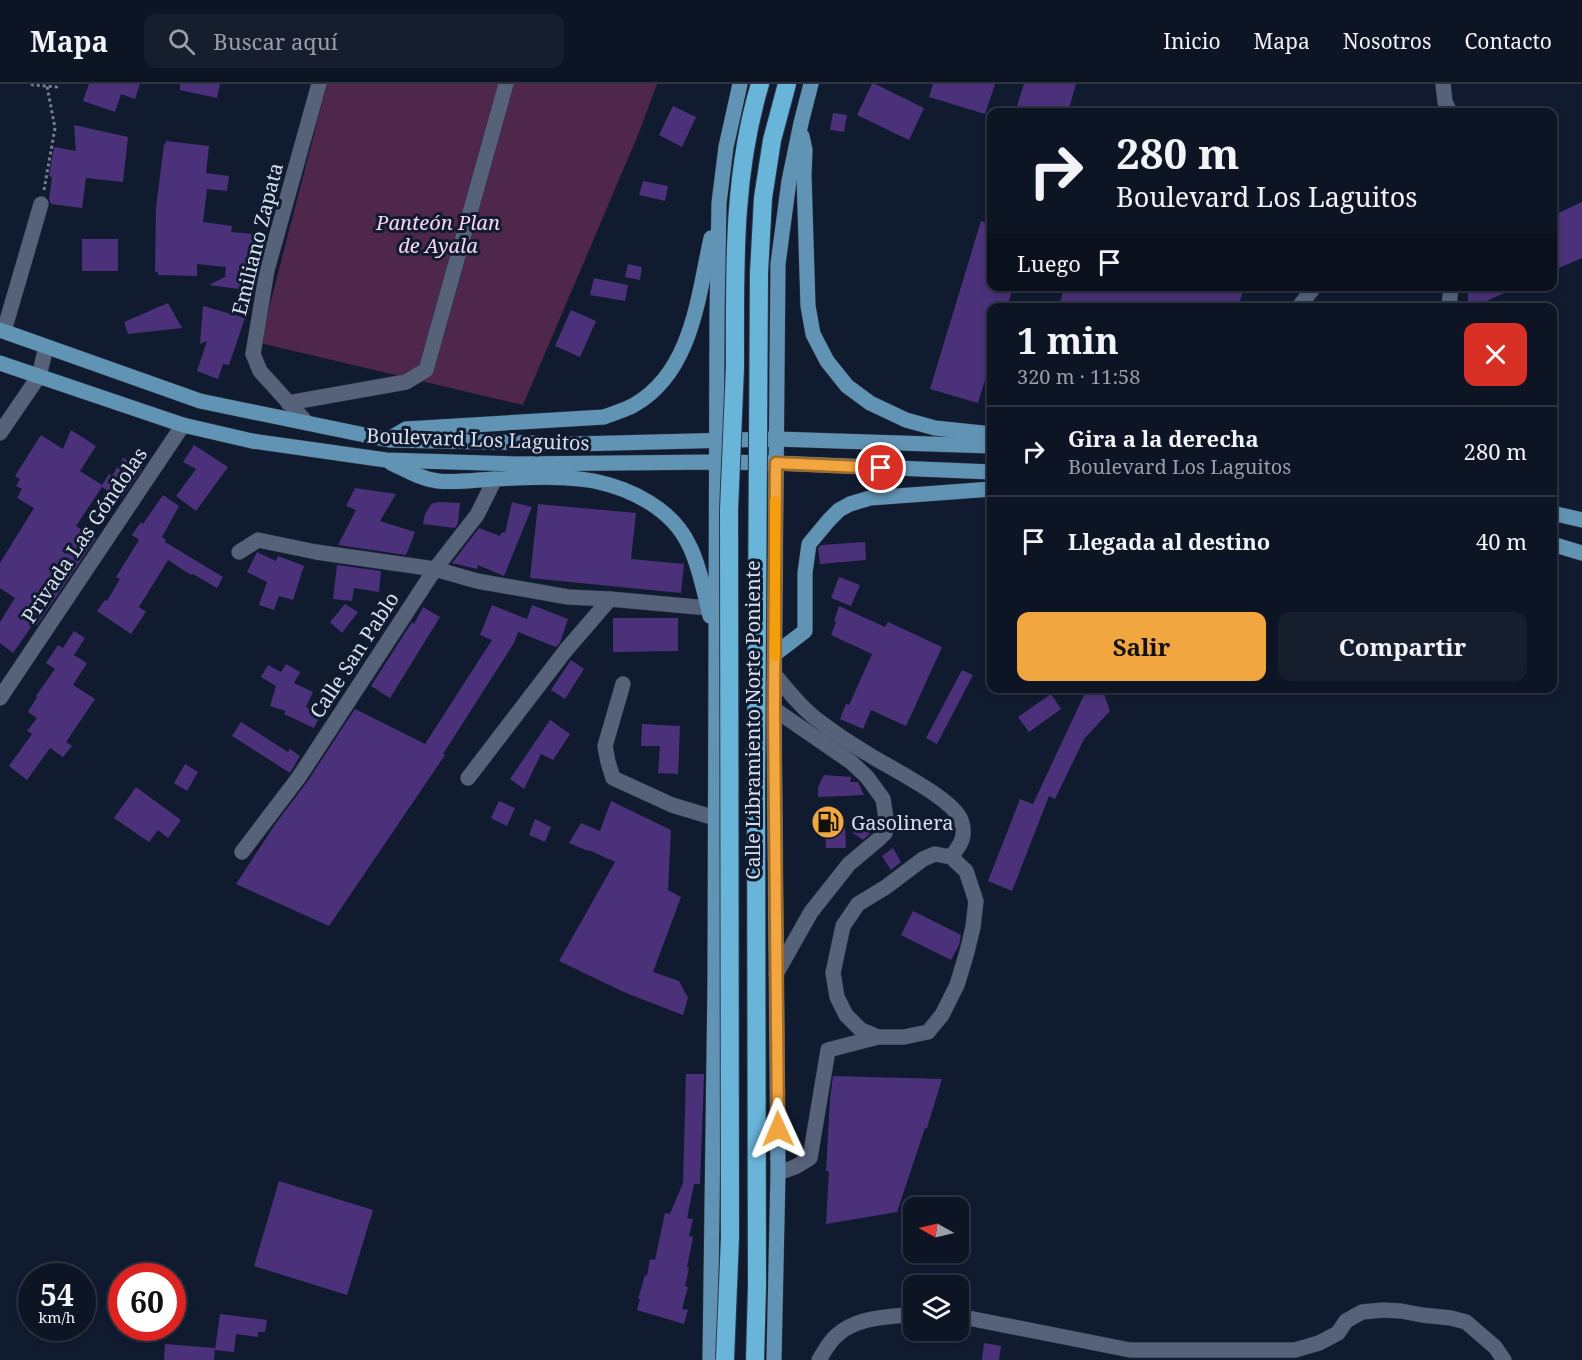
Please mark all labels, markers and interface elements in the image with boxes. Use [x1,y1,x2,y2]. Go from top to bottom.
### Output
search box [144,14,564,68]
text: Mapa [30,22,108,60]
icon: search [165,25,198,58]
text: Buscar aquí [213,26,338,56]
text: Inicio [1163,27,1221,55]
text: Mapa [1254,27,1310,55]
text: Nosotros [1343,27,1431,55]
text: Contacto [1464,27,1552,55]
text: 280 m [1116,124,1240,181]
icon: right [1017,132,1095,210]
street label: Emiliano Zapata [225,160,289,318]
text: Boulevard Los Laguitos [1116,178,1418,215]
park label: Panteón Plan de Ayala [375,209,500,259]
icon: arrive [1093,246,1126,279]
text: Luego [1017,248,1081,278]
text: 1 min [1017,316,1119,365]
button: close [1464,323,1527,386]
text: 320 m · 11:58 [1017,363,1140,390]
street label: Boulevard Los Laguitos [366,422,590,456]
text: Gira a la derecha [1068,423,1259,453]
icon: right [1017,435,1050,468]
text: 280 m [1464,436,1527,466]
street label: Privada Las Góndolas [15,442,153,628]
pin [855,442,906,493]
icon: arrive [864,451,897,484]
text: Boulevard Los Laguitos [1068,453,1291,480]
icon: arrive [1017,525,1050,558]
text: Llegada al destino [1068,526,1270,556]
text: 40 m [1476,526,1527,556]
street label: Calle Libramiento Norte Poniente [739,560,766,880]
street label: Calle San Pablo [303,587,405,723]
button: Salir [1017,612,1266,681]
button: Compartir [1278,612,1527,681]
fuel station icon: Gasolinera [810,804,846,840]
place label: Gasolinera [851,809,954,836]
position arrow [746,1097,810,1161]
north arrow [903,1197,969,1263]
map controls [903,1197,969,1341]
speed limit sign: 60 [108,1263,186,1341]
text: 54 [40,1274,74,1315]
button: layers [903,1275,969,1341]
text: km/h [39,1307,75,1327]

